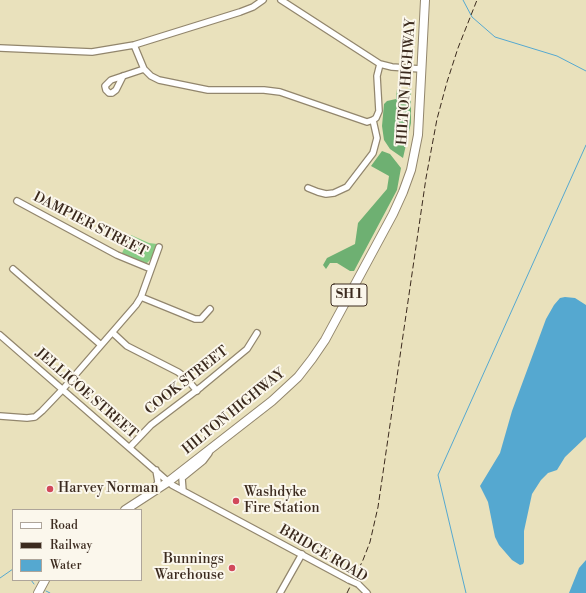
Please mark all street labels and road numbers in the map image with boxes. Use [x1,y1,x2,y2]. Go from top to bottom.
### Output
street label: HILTON HIGHWAY [394,18,420,146]
street label: DAMPIER STREET [30,189,150,261]
road number: SH 1 [331,284,367,306]
street label: COOK STREET [142,343,232,419]
street label: JELLICOE STREET [32,345,140,443]
street label: HILTON HIGHWAY [179,366,289,458]
street label: BRIDGE ROAD [276,522,370,586]

